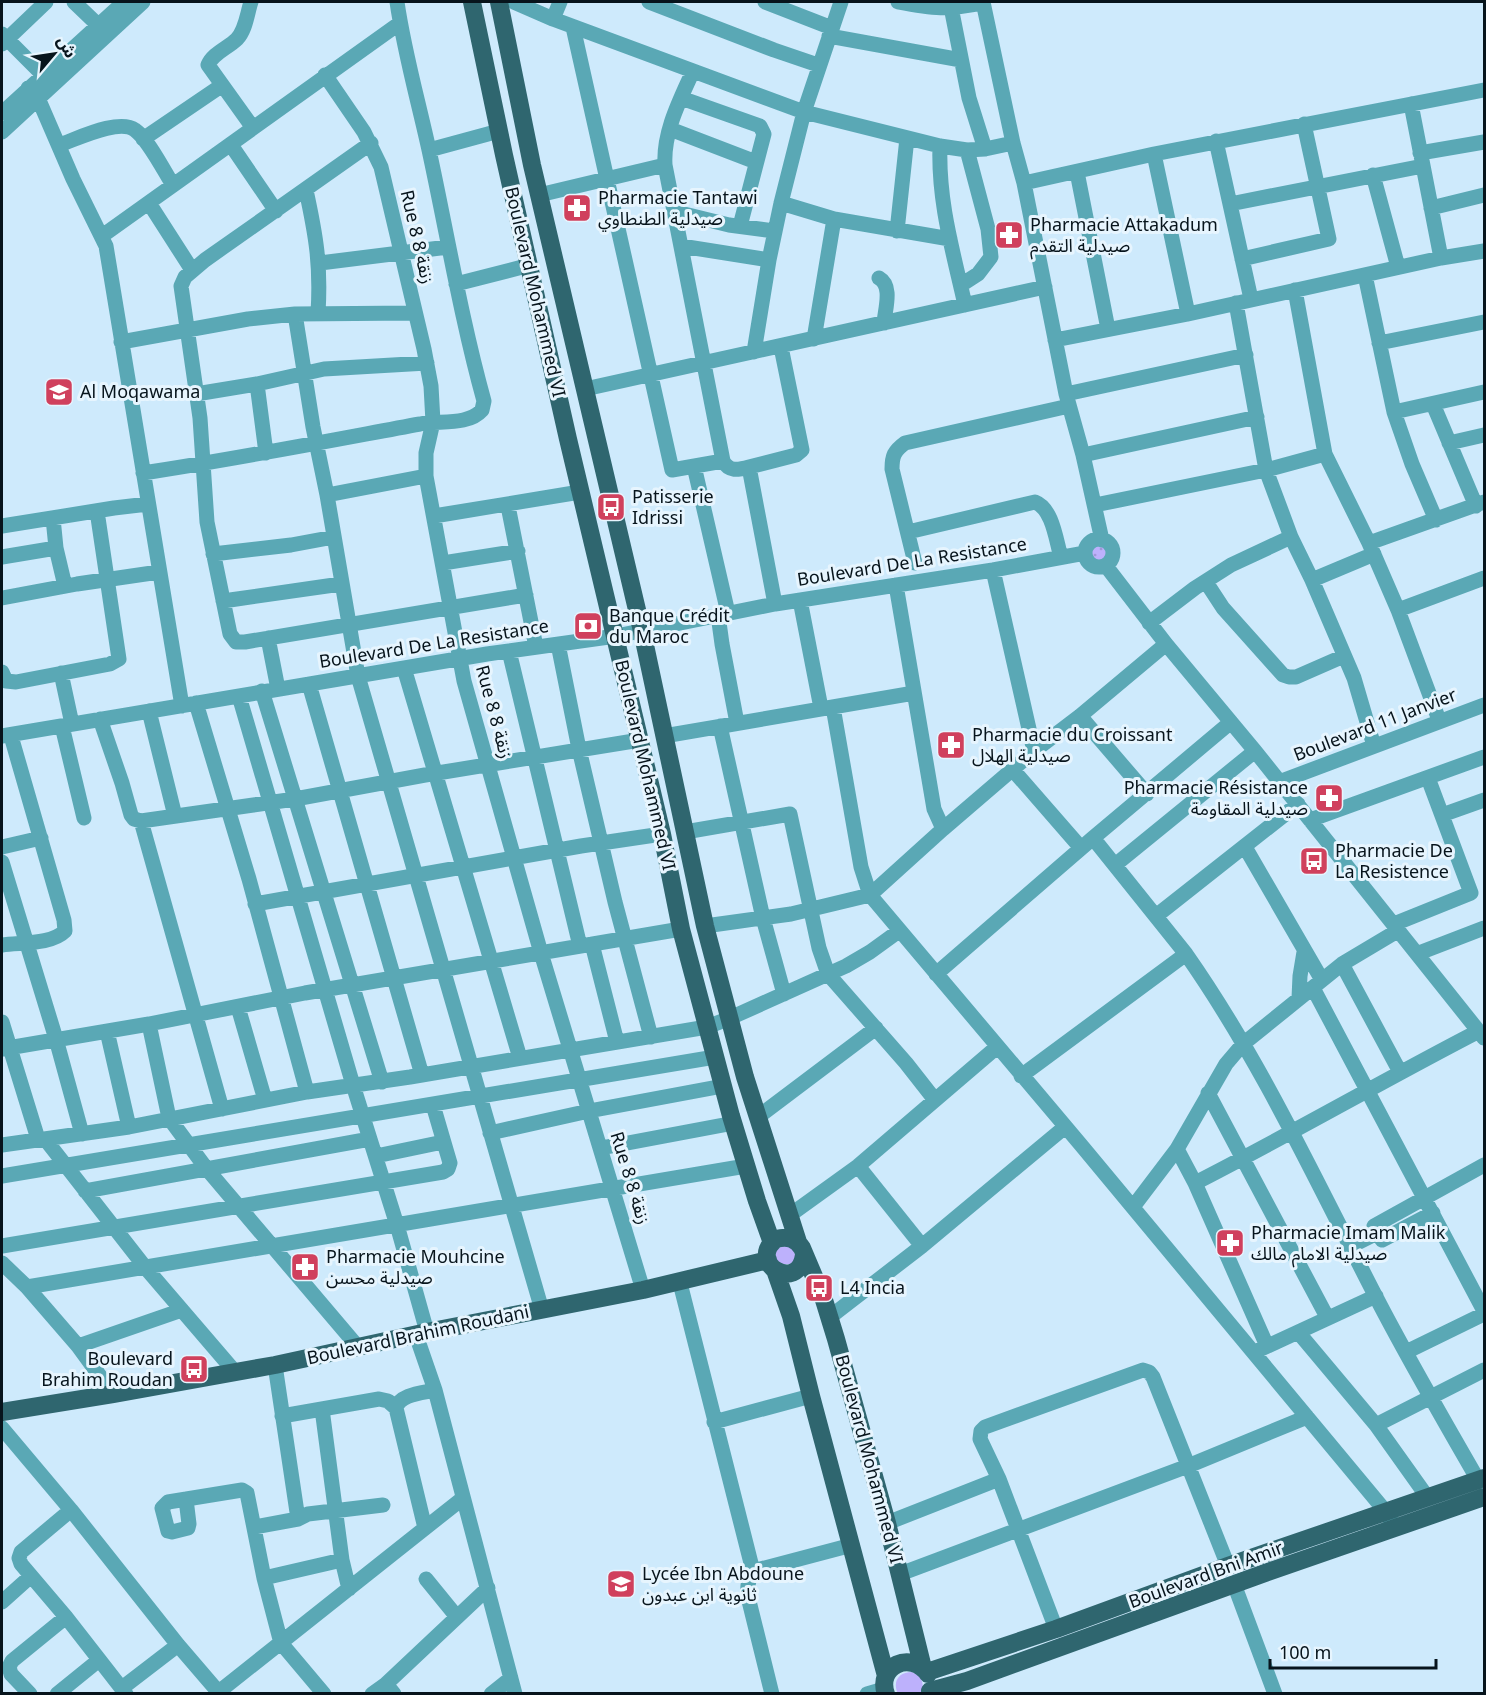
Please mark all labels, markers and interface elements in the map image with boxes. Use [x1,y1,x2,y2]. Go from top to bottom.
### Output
north arrow [24,24,84,84]
text: ش [46,29,86,65]
place label: Pharmacie Tantawi صيدلية الطنطاوي [598,179,758,238]
street label: Boulevard Mohammed VI [492,183,578,401]
street label: Rue 8 8 زنقة [388,186,446,288]
pharmacy icon: Pharmacie Tantawi صيدلية الطنطاوي [561,192,593,224]
place label: Pharmacie Attakadum صيدلية التقدم [1030,206,1218,265]
pharmacy icon: Pharmacie Attakadum صيدلية التقدم [993,219,1025,251]
place label: Al Moqawama [80,373,200,411]
school or university icon: Al Moqawama [43,376,75,408]
place label: Patisserie Idrissi [632,478,714,537]
bus stop icon: Patisserie Idrissi [595,491,627,523]
street label: Boulevard De La Resistance [794,525,1030,599]
place label: Banque Crédit du Maroc [609,597,730,656]
street label: Boulevard De La Resistance [316,607,552,681]
bank icon: Banque Crédit du Maroc [572,610,604,642]
street label: Boulevard Mohammed VI [602,656,688,874]
street label: Rue 8 8 زنقة [463,661,525,763]
street label: Boulevard 11 Janvier [1287,676,1463,774]
place label: Pharmacie du Croissant صيدلية الهلال [972,716,1173,775]
pharmacy icon: Pharmacie du Croissant صيدلية الهلال [935,729,967,761]
place label: Pharmacie Résistance صيدلية المقاومة [1124,769,1308,828]
pharmacy icon: Pharmacie Résistance صيدلية المقاومة [1313,782,1345,814]
place label: Pharmacie De La Resistence [1335,832,1453,891]
bus stop icon: Pharmacie De La Resistence [1298,845,1330,877]
street label: Rue 8 8 زنقة [598,1127,662,1229]
place label: Pharmacie Imam Malik صيدلية الامام مالك [1251,1214,1446,1273]
pharmacy icon: Pharmacie Imam Malik صيدلية الامام مالك [1214,1227,1246,1259]
place label: Pharmacie Mouhcine صيدلية محسن [326,1238,505,1297]
pharmacy icon: Pharmacie Mouhcine صيدلية محسن [289,1251,321,1283]
place label: L4 Incia [840,1269,905,1307]
bus stop icon: L4 Incia [803,1272,835,1304]
street label: Boulevard Brahim Roudani [303,1293,533,1377]
place label: Boulevard Brahim Roudan [41,1340,173,1399]
street label: Boulevard Mohammed VI [823,1350,915,1568]
bus stop icon: Boulevard Brahim Roudan [178,1353,210,1385]
street label: Boulevard Bni Amir [1123,1529,1290,1621]
place label: Lycée Ibn Abdoune ثانوية ابن عبدون [642,1555,804,1614]
school or university icon: Lycée Ibn Abdoune ثانوية ابن عبدون [605,1568,637,1600]
scale bar [1270,1632,1436,1670]
text: 100 m [1279,1634,1331,1672]

